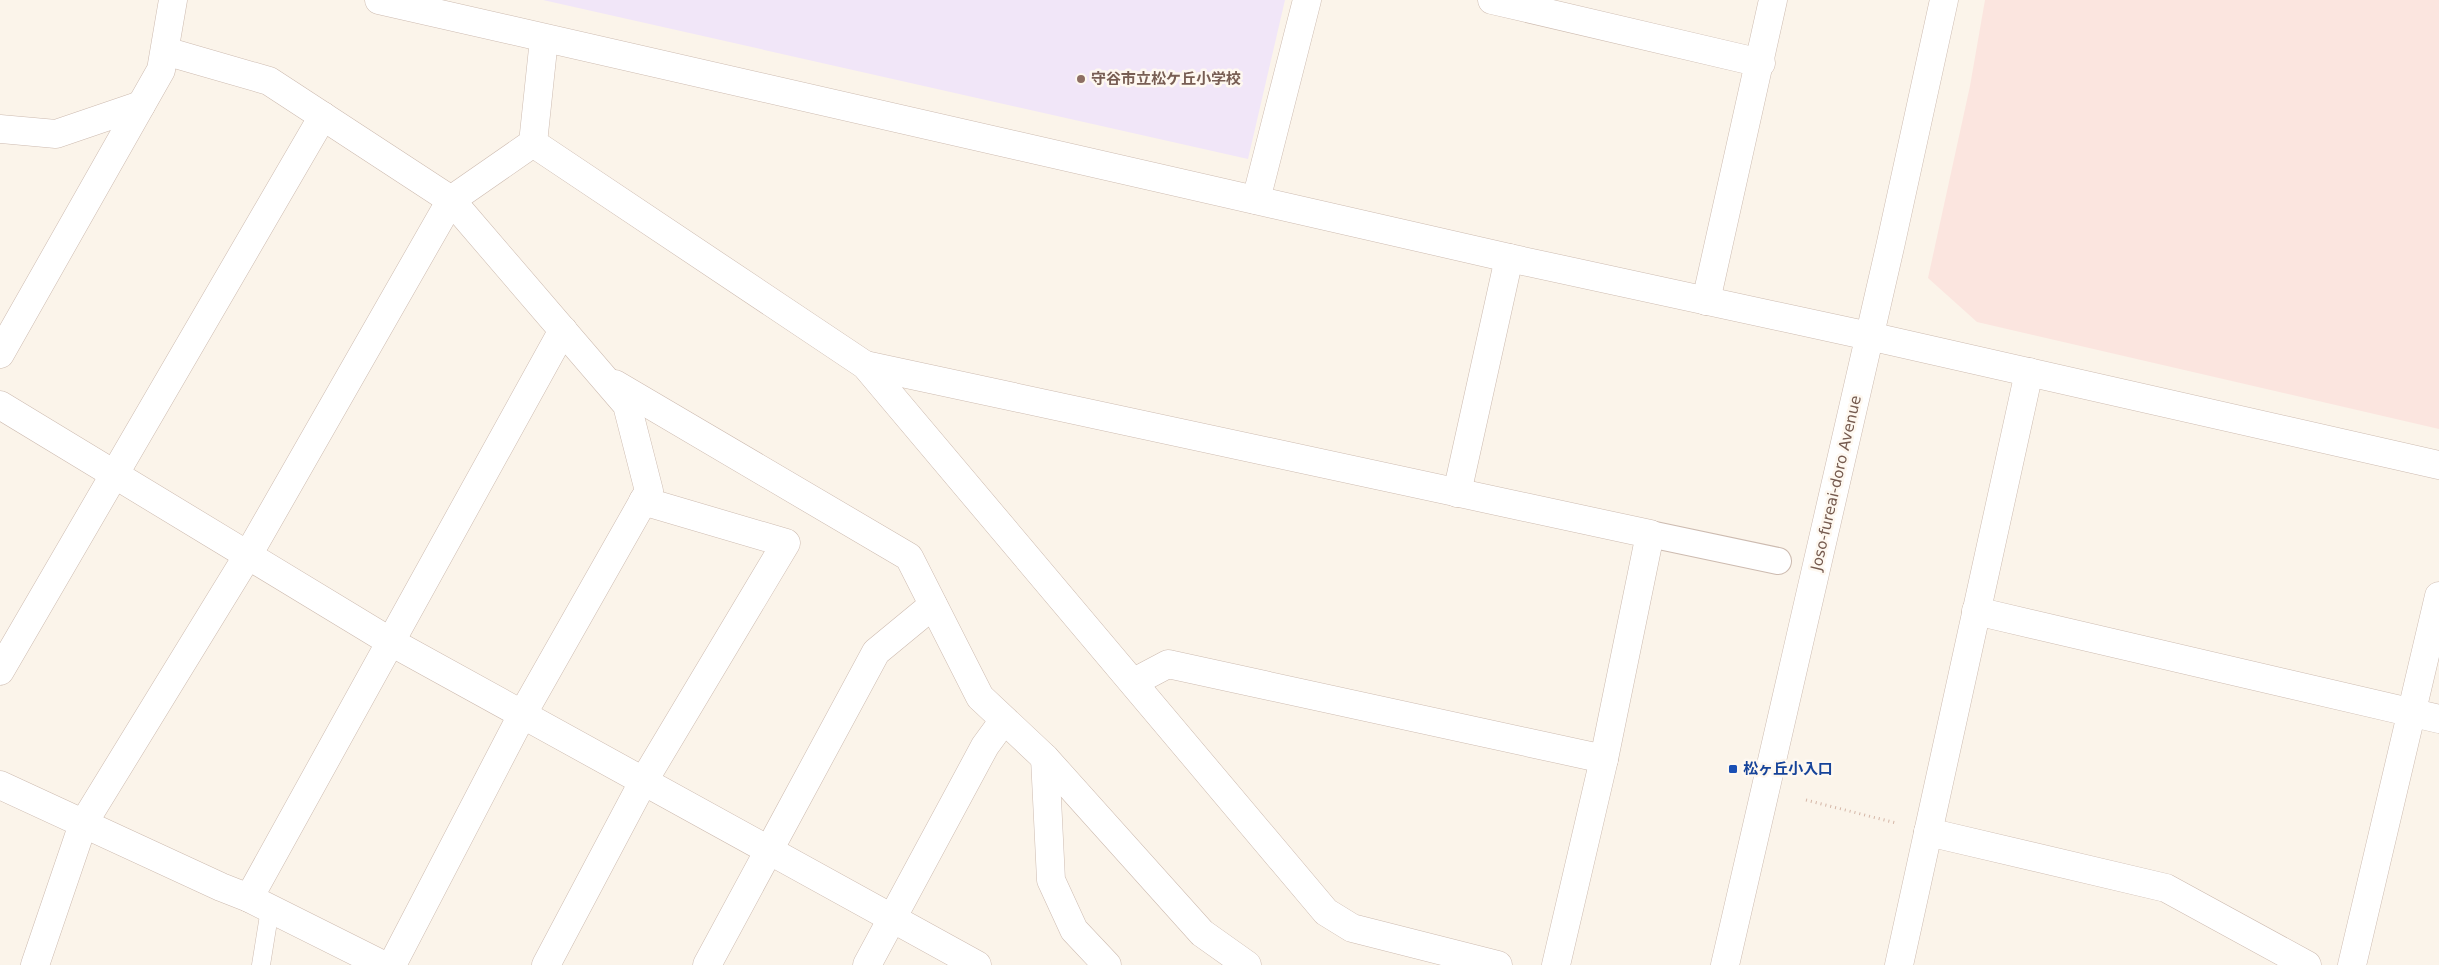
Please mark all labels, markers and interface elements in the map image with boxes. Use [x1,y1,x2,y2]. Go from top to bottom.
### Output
place label: 守谷市立松ケ丘小学校 [1091,70,1241,88]
marker: 守谷市立松ケ丘小学校 [1075,73,1087,85]
street label: Joso-fureai-doro Avenue [1807,394,1865,573]
place label: 松ヶ丘小入口 [1743,760,1833,778]
marker: 松ヶ丘小入口 [1727,763,1739,775]

